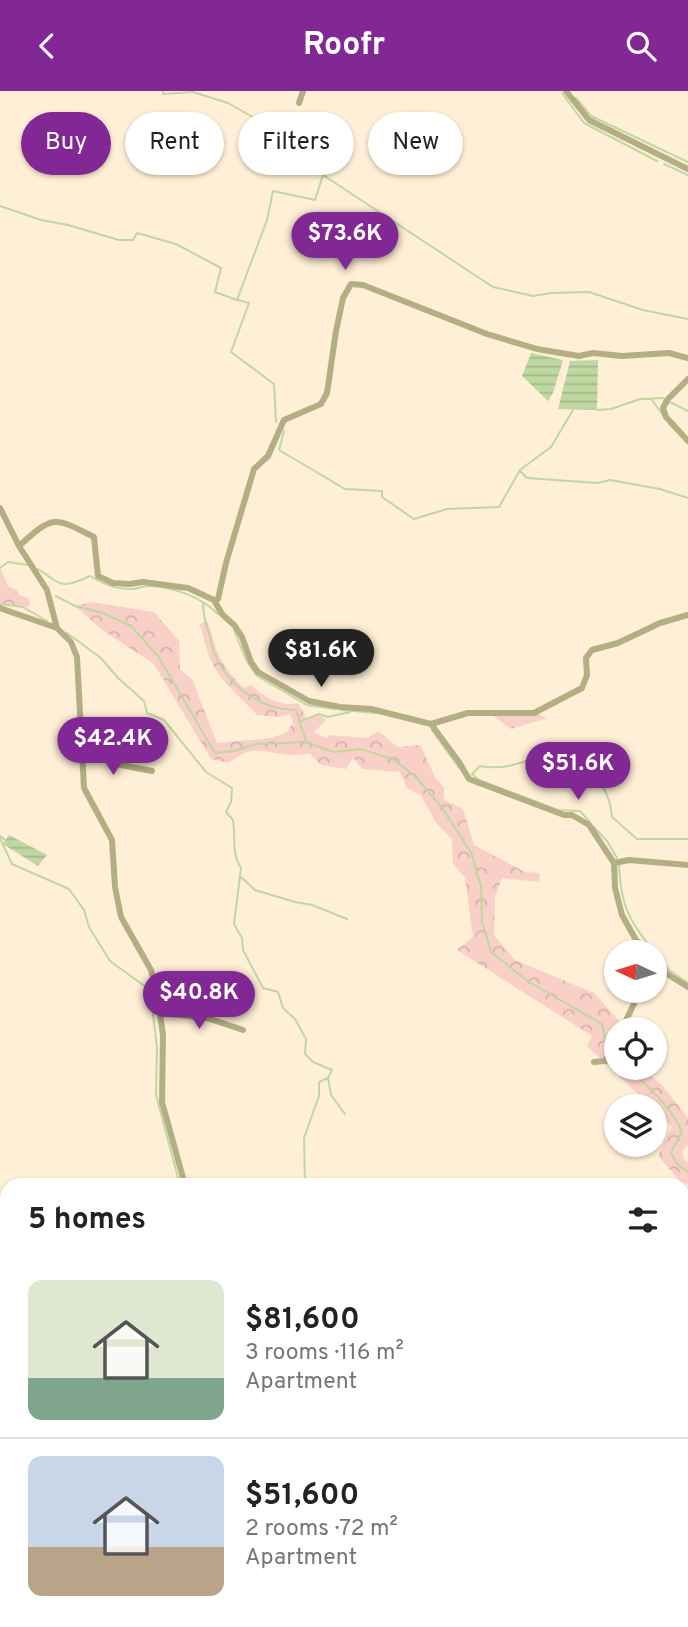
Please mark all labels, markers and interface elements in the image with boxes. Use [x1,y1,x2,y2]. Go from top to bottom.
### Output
text: Roofr [303,26,385,66]
icon: back [28,27,66,65]
icon: search [622,27,660,65]
chip: Buy [21,112,111,175]
chip: Rent [125,112,224,175]
chip: Filters [238,112,354,175]
chip: New [368,112,463,175]
pin: $73.6K [288,213,402,272]
text: $73.6K [307,220,383,249]
pin: $81.6K [264,629,378,689]
text: $81.6K [284,637,358,666]
pin: $42.4K [56,717,170,777]
text: $42.4K [73,725,153,754]
pin: $51.6K [521,743,635,802]
text: $51.6K [541,750,615,779]
north arrow [604,940,667,1003]
map controls [604,940,667,1157]
pin: $40.8K [142,971,256,1031]
text: $40.8K [159,979,239,1008]
button: locate [604,1017,667,1080]
button: layers [604,1094,667,1157]
icon: filters [624,1201,662,1239]
text: 5 homes [28,1202,146,1239]
text: $81,600 [245,1302,360,1339]
icon: home [84,1308,168,1392]
text: 3 rooms · 116 m² [245,1339,404,1368]
text: Apartment [245,1368,357,1397]
text: $51,600 [245,1478,359,1515]
icon: home [84,1484,168,1568]
text: 2 rooms · 72 m² [245,1515,398,1544]
text: Apartment [245,1544,357,1573]

